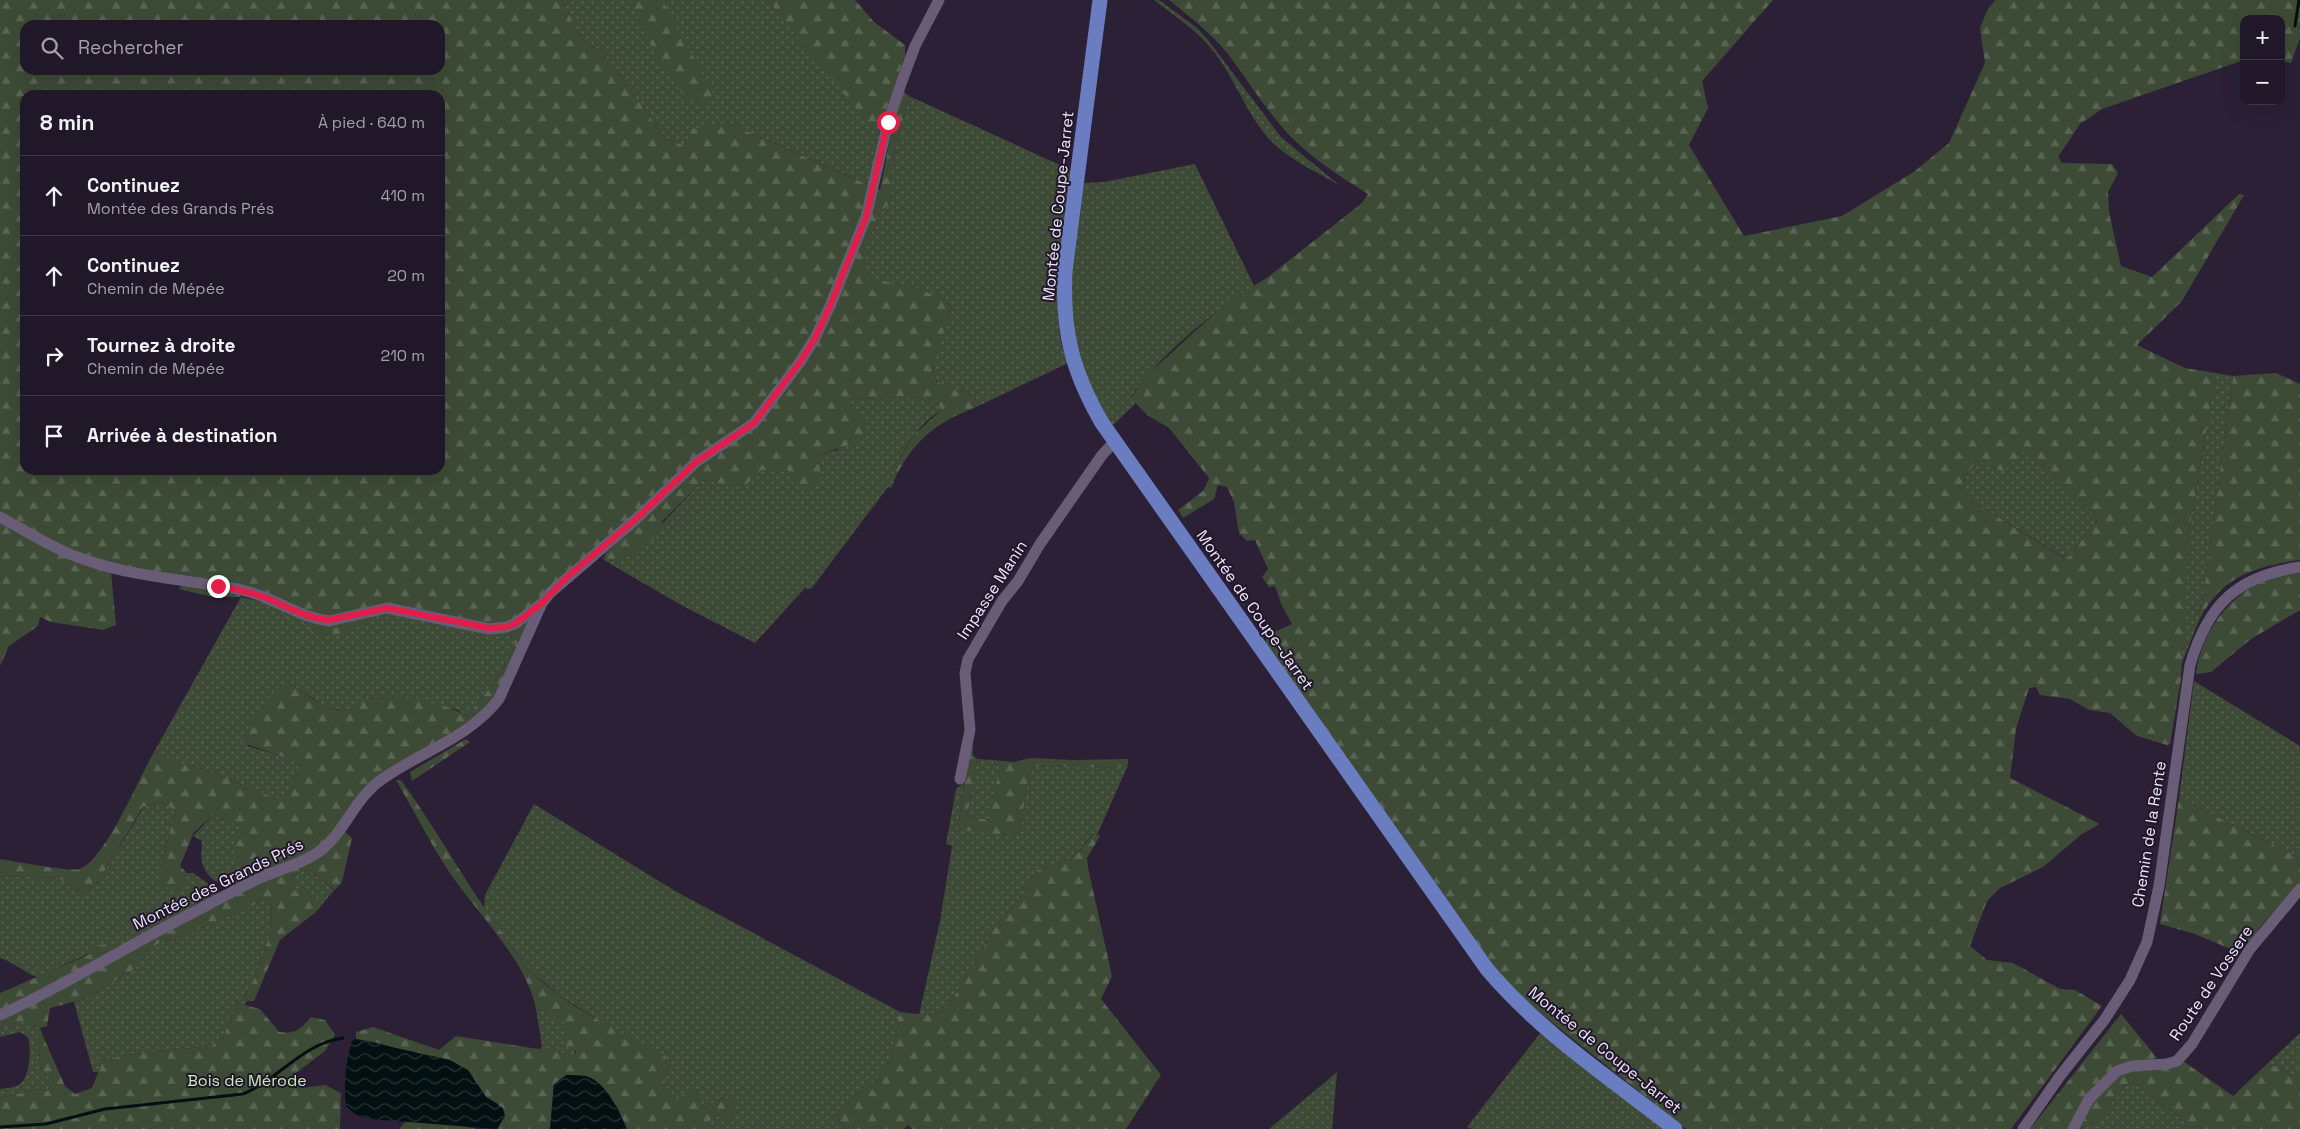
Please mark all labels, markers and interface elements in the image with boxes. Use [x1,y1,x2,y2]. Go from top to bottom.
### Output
map controls [2240,15,2285,105]
button: + [2240,15,2285,60]
search box [20,20,445,75]
icon: search [38,34,66,62]
text: Rechercher [78,35,184,60]
button: − [2240,60,2285,105]
text: 8 min [40,109,94,136]
street label: Montée de Coupe-Jarret [1038,110,1078,302]
route start [877,111,900,134]
text: À pied · 640 m [318,112,425,133]
text: Continuez [87,173,180,198]
icon: ahead [40,182,68,210]
text: 410 m [381,185,425,206]
text: Montée des Grands Prés [87,198,274,219]
text: Continuez [87,253,180,278]
icon: ahead [40,262,68,290]
text: 20 m [387,265,425,286]
text: Chemin de Mépée [87,278,225,299]
text: Tournez à droite [87,333,236,358]
icon: right [40,342,68,370]
text: 210 m [381,345,425,366]
text: Chemin de Mépée [87,358,225,379]
icon: arrive [40,422,68,450]
text: Arrivée à destination [87,423,277,448]
street label: Montée de Coupe-Jarret [1192,526,1318,694]
street label: Impasse Manin [952,536,1032,644]
route end [207,575,230,598]
street label: Chemin de la Rente [2127,759,2171,909]
street label: Montée des Grands Prés [129,834,307,934]
street label: Route de Vossere [2165,921,2257,1045]
street label: Montée de Coupe-Jarret [1524,982,1686,1118]
park label: Bois de Mérode [187,1070,307,1091]

